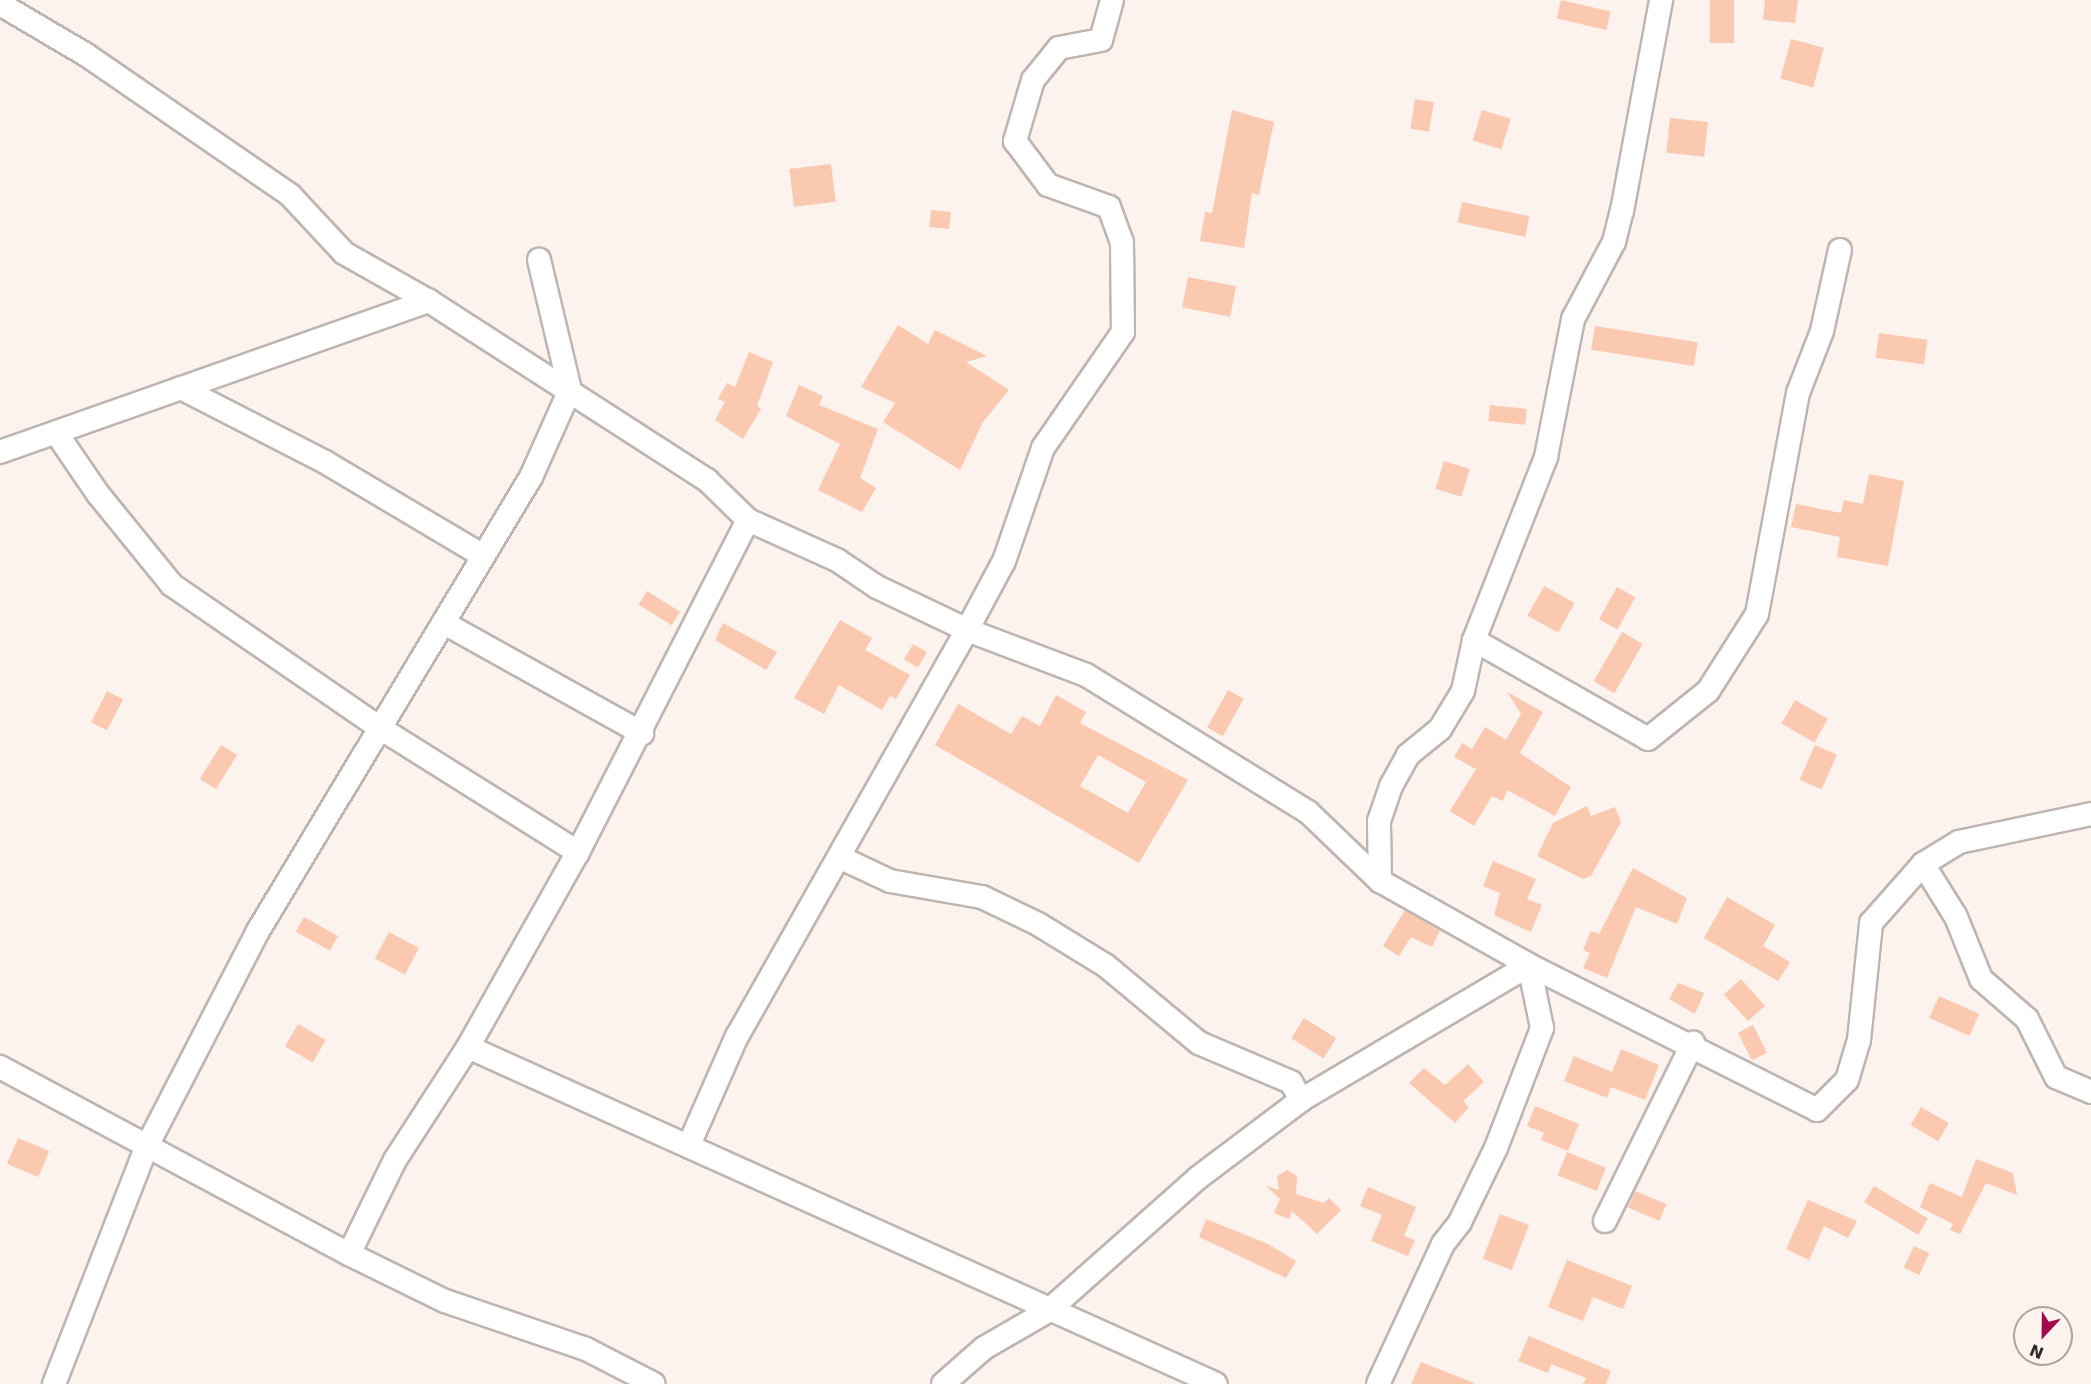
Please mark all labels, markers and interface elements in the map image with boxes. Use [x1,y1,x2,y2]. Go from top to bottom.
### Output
north arrow [2013,1306,2073,1366]
text: N [2027,1340,2047,1363]

